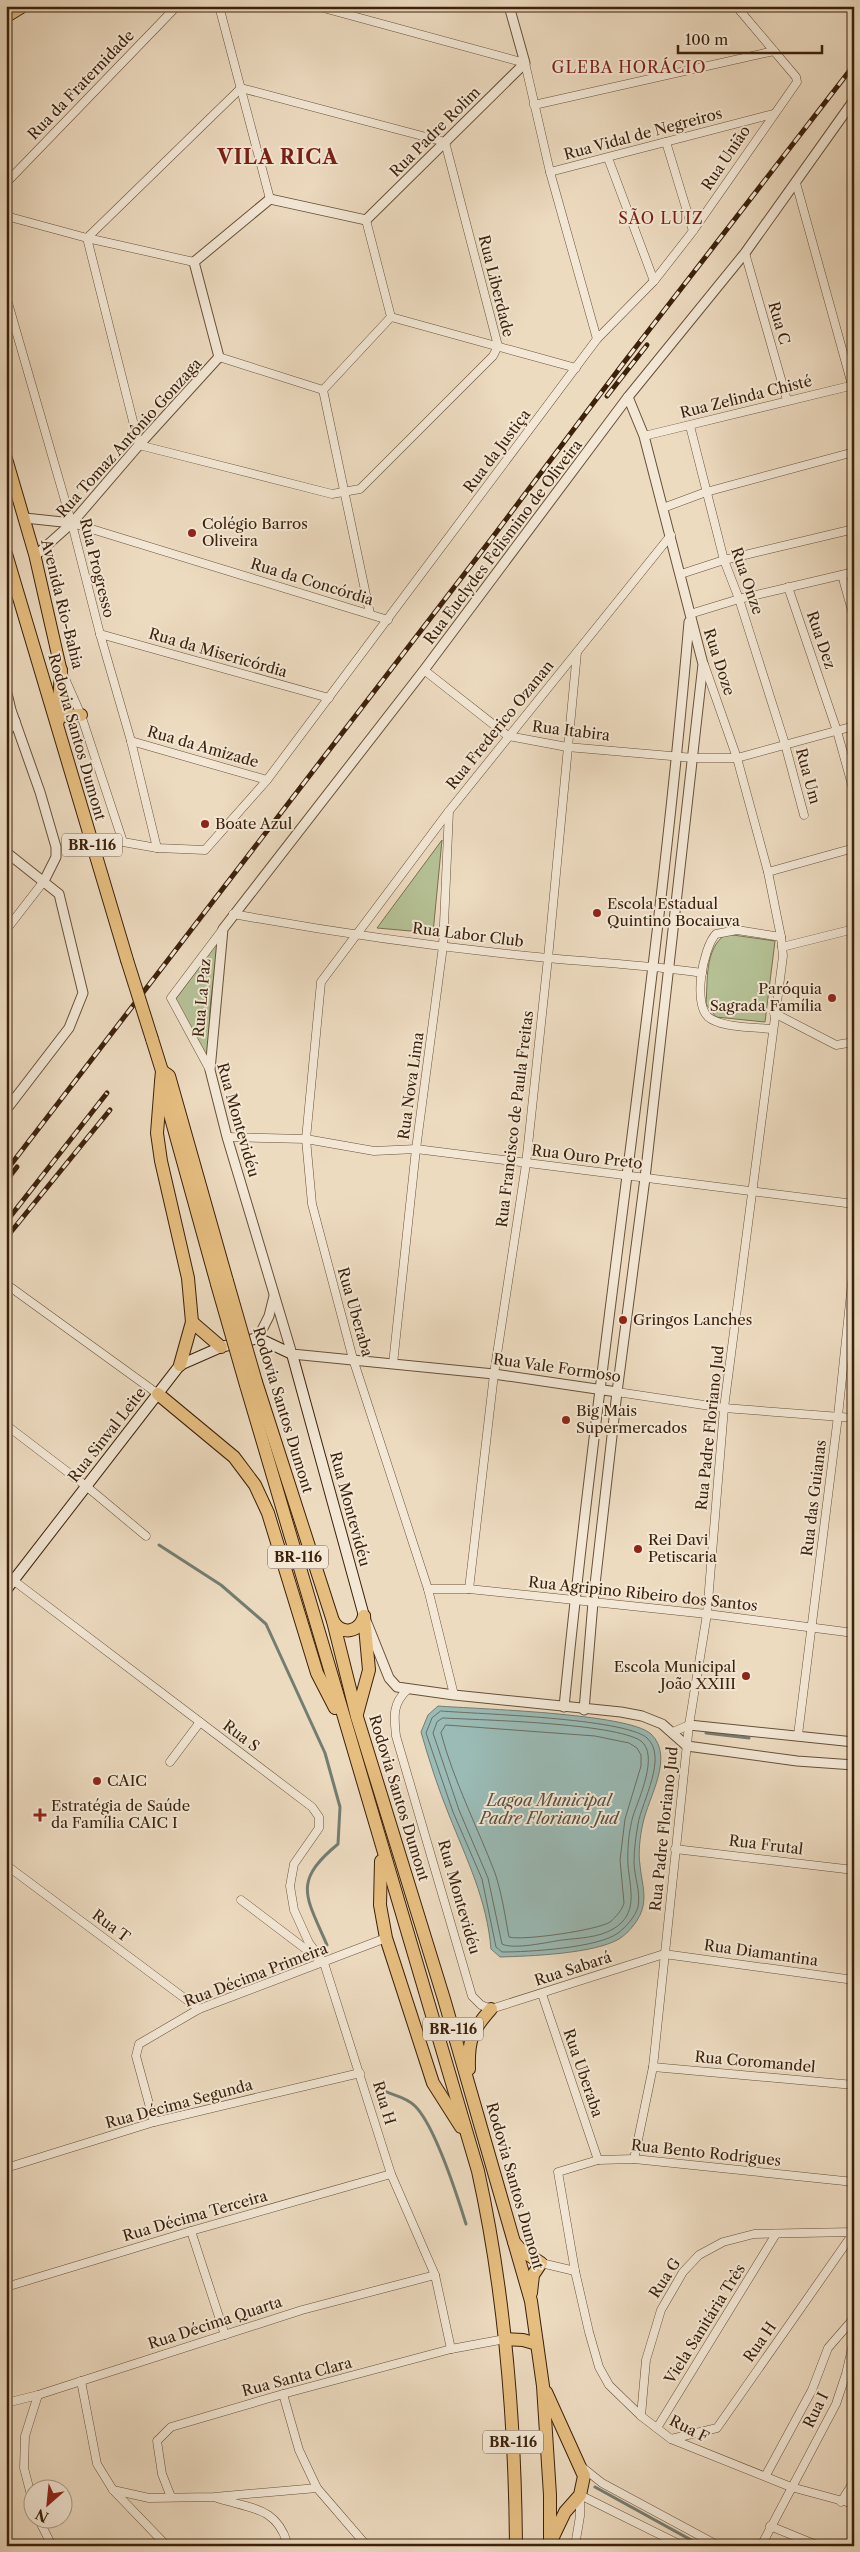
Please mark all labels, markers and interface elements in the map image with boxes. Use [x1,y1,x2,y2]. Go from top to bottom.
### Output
scale bar [678,22,821,54]
street label: Rua da Fraternidade [23,26,138,143]
text: 100 m [685,30,728,49]
district label: GLEBA HORÁCIO [552,57,706,77]
street label: Rua Padre Rolim [385,82,484,181]
street label: Rua Vidal de Negreiros [562,103,724,164]
street label: Rua União [697,122,754,194]
district label: VILA RICA [216,145,339,169]
district label: SÃO LUIZ [618,207,704,228]
street label: Rua Liberdade [475,233,518,339]
street label: Rua C [764,299,795,346]
street label: Rua Tomaz Antônio Gonzaga [52,354,205,521]
street label: Rua Zelinda Chisté [678,371,814,422]
street label: Rua da Justiça [459,405,534,496]
street label: Rua Euclydes Felismino de Oliveira [419,435,586,648]
place label: Colégio Barros Oliveira [202,514,308,550]
street label: Rua Progresso [76,516,119,620]
marker: Colégio Barros Oliveira [186,527,198,539]
street label: Avenida Rio-Bahia [37,536,88,671]
street label: Rua Onze [727,545,768,617]
street label: Rua da Concórdia [248,554,376,609]
street label: Rua Dez [803,608,840,672]
street label: Rua da Misericórdia [147,624,290,681]
street label: Rua Doze [700,626,739,698]
street label: Rodovia Santos Dumont [45,651,111,823]
street label: Rua Frederico Ozanan [442,656,558,793]
street label: Rua Itabira [531,716,611,745]
street label: Rua da Amizade [145,722,261,772]
street label: Rua Um [792,746,825,806]
place label: Boate Azul [215,814,293,833]
marker: Boate Azul [199,818,211,830]
road number: BR-116 [62,834,122,856]
place label: Escola Estadual Quintino Bocaiuva [607,894,740,930]
marker: Escola Estadual Quintino Bocaiuva [591,907,603,919]
street label: Rua Labor Club [411,918,525,951]
street label: Rua La Paz [189,958,214,1038]
place label: Paróquia Sagrada Família [710,979,822,1015]
marker: Paróquia Sagrada Família [826,992,838,1004]
street label: Rua Francisco de Paula Freitas [492,1009,537,1228]
street label: Rua Nova Lima [394,1031,427,1141]
street label: Rua Montevidéu [213,1060,264,1179]
street label: Rua Ouro Preto [530,1140,644,1173]
street label: Rua Uberaba [334,1265,377,1359]
place label: Gringos Lanches [633,1310,752,1329]
marker: Gringos Lanches [617,1314,629,1326]
street label: Rodovia Santos Dumont [249,1324,318,1496]
street label: Rua Padre Floriano Jud [691,1345,728,1511]
street label: Rua Vale Formoso [492,1349,622,1386]
street label: Rua Sinval Leite [64,1384,150,1486]
place label: Big Mais Supermercados [576,1401,687,1437]
marker: Big Mais Supermercados [560,1414,572,1426]
street label: Rua das Guianas [797,1439,830,1557]
street label: Rua Montevidéu [326,1449,375,1568]
place label: Rei Davi Petiscaria [648,1530,717,1566]
marker: Rei Davi Petiscaria [632,1543,644,1555]
road number: BR-116 [268,1545,328,1568]
street label: Rua Agripino Ribeiro dos Santos [527,1572,759,1615]
place label: Escola Municipal João XXIII [614,1657,737,1693]
marker: Escola Municipal João XXIII [740,1670,752,1682]
street label: Rodovia Santos Dumont [365,1712,434,1884]
street label: Rua S [219,1716,263,1756]
street label: Rua Padre Floriano Jud [645,1746,682,1912]
place label: CAIC [107,1771,147,1790]
marker: CAIC [91,1775,103,1787]
water label: Lagoa Municipal Padre Floriano Jud [478,1790,620,1828]
place label: Estratégia de Saúde da Família CAIC I [51,1796,190,1832]
marker: Estratégia de Saúde da Família CAIC I [33,1808,47,1822]
street label: Rua Frutal [728,1831,805,1859]
street label: Rua Montevidéu [434,1837,485,1956]
street label: Rua T [89,1905,135,1947]
street label: Rua Diamantina [703,1935,819,1970]
street label: Rua Décima Primeira [181,1938,330,2011]
street label: Rua Sabará [532,1947,614,1990]
road number: BR-116 [423,2018,483,2040]
street label: Rua Uberaba [559,2026,607,2120]
street label: Rua Coromandel [694,2047,817,2076]
street label: Rua Décima Segunda [103,2075,255,2132]
street label: Rua H [369,2079,400,2127]
street label: Rodovia Santos Dumont [483,2100,549,2272]
street label: Rua Bento Rodrigues [630,2135,782,2170]
street label: Rua Décima Terceira [120,2186,269,2245]
street label: Rua G [645,2254,685,2301]
street label: Viela Sanitária Três [660,2260,749,2388]
street label: Rua Décima Quarta [145,2292,284,2353]
street label: Rua H [739,2318,780,2366]
street label: Rua Santa Clara [240,2353,354,2400]
street label: Rua I [799,2389,832,2431]
street label: Rua F [666,2411,712,2447]
road number: BR-116 [483,2430,543,2454]
north arrow [22,2480,72,2530]
text: N [33,2505,52,2526]

